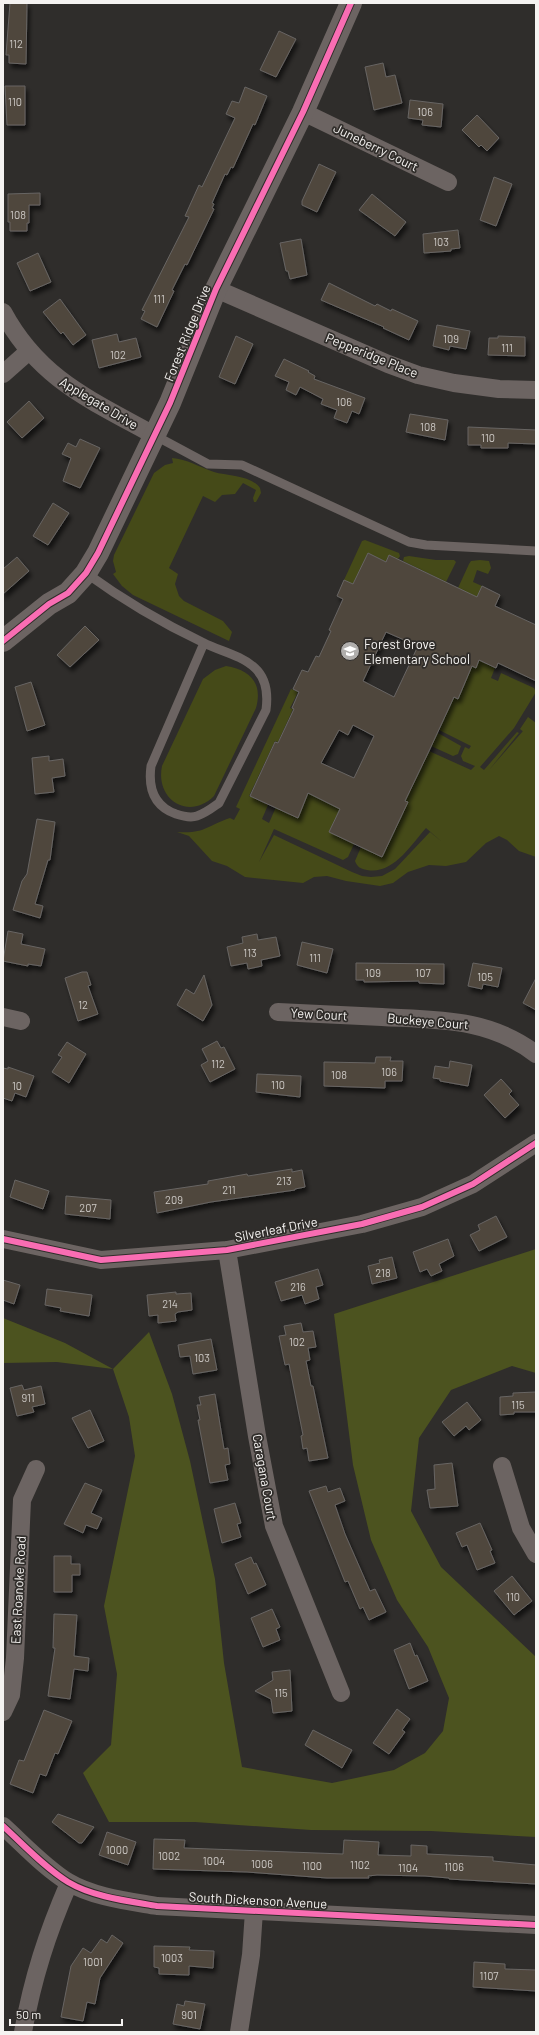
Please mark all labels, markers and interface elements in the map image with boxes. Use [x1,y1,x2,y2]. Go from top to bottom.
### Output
house number: 112 [9,37,23,50]
house number: 110 [8,95,22,108]
house number: 106 [417,105,433,118]
street label: Juneberry Court [331,120,421,174]
house number: 108 [10,208,26,221]
house number: 103 [433,235,449,248]
street label: Forest Ridge Drive [160,282,214,384]
house number: 111 [153,292,165,305]
street label: Pepperidge Place [323,329,421,381]
house number: 109 [443,332,459,345]
house number: 111 [501,341,513,354]
house number: 102 [110,348,126,361]
street label: Applegate Drive [57,373,141,433]
house number: 106 [336,395,352,408]
house number: 108 [420,420,436,433]
house number: 110 [481,431,495,444]
place label: Forest Grove Elementary School [364,636,470,667]
school or university icon: Forest Grove Elementary School [339,640,361,662]
house number: 113 [243,946,257,959]
house number: 111 [309,951,321,964]
house number: 109 [365,966,381,979]
house number: 107 [415,966,431,979]
house number: 105 [477,970,493,983]
house number: 12 [78,998,88,1011]
street label: Yew Court [290,1005,348,1023]
street label: Buckeye Court [387,1009,469,1033]
house number: 112 [211,1057,225,1070]
house number: 106 [381,1065,397,1078]
house number: 108 [331,1068,347,1081]
house number: 110 [271,1078,285,1091]
house number: 10 [12,1079,22,1092]
house number: 213 [276,1174,292,1187]
house number: 211 [222,1183,236,1196]
house number: 209 [165,1193,183,1206]
house number: 207 [79,1201,97,1214]
street label: Silverleaf Drive [233,1213,319,1245]
house number: 218 [375,1266,391,1279]
house number: 216 [290,1280,306,1293]
house number: 214 [162,1297,178,1310]
house number: 102 [289,1335,305,1348]
house number: 103 [194,1351,210,1364]
house number: 911 [21,1391,35,1404]
house number: 115 [511,1398,525,1411]
street label: Caragana Court [250,1433,280,1521]
street label: East Roanoke Road [7,1536,29,1644]
house number: 110 [506,1590,520,1603]
house number: 115 [274,1686,288,1699]
house number: 1000 [106,1843,128,1856]
house number: 1002 [158,1849,180,1862]
house number: 1004 [203,1854,225,1867]
house number: 1006 [251,1857,273,1870]
house number: 1102 [350,1858,370,1871]
house number: 1100 [302,1859,322,1872]
house number: 1106 [444,1860,464,1873]
house number: 1104 [398,1861,418,1874]
street label: South Dickenson Avenue [188,1888,328,1912]
house number: 1003 [161,1951,183,1964]
house number: 1001 [83,1955,103,1968]
house number: 1107 [479,1969,499,1982]
scale bar [10,2001,122,2027]
text: 50 m [16,2007,41,2021]
house number: 901 [181,2008,197,2021]

